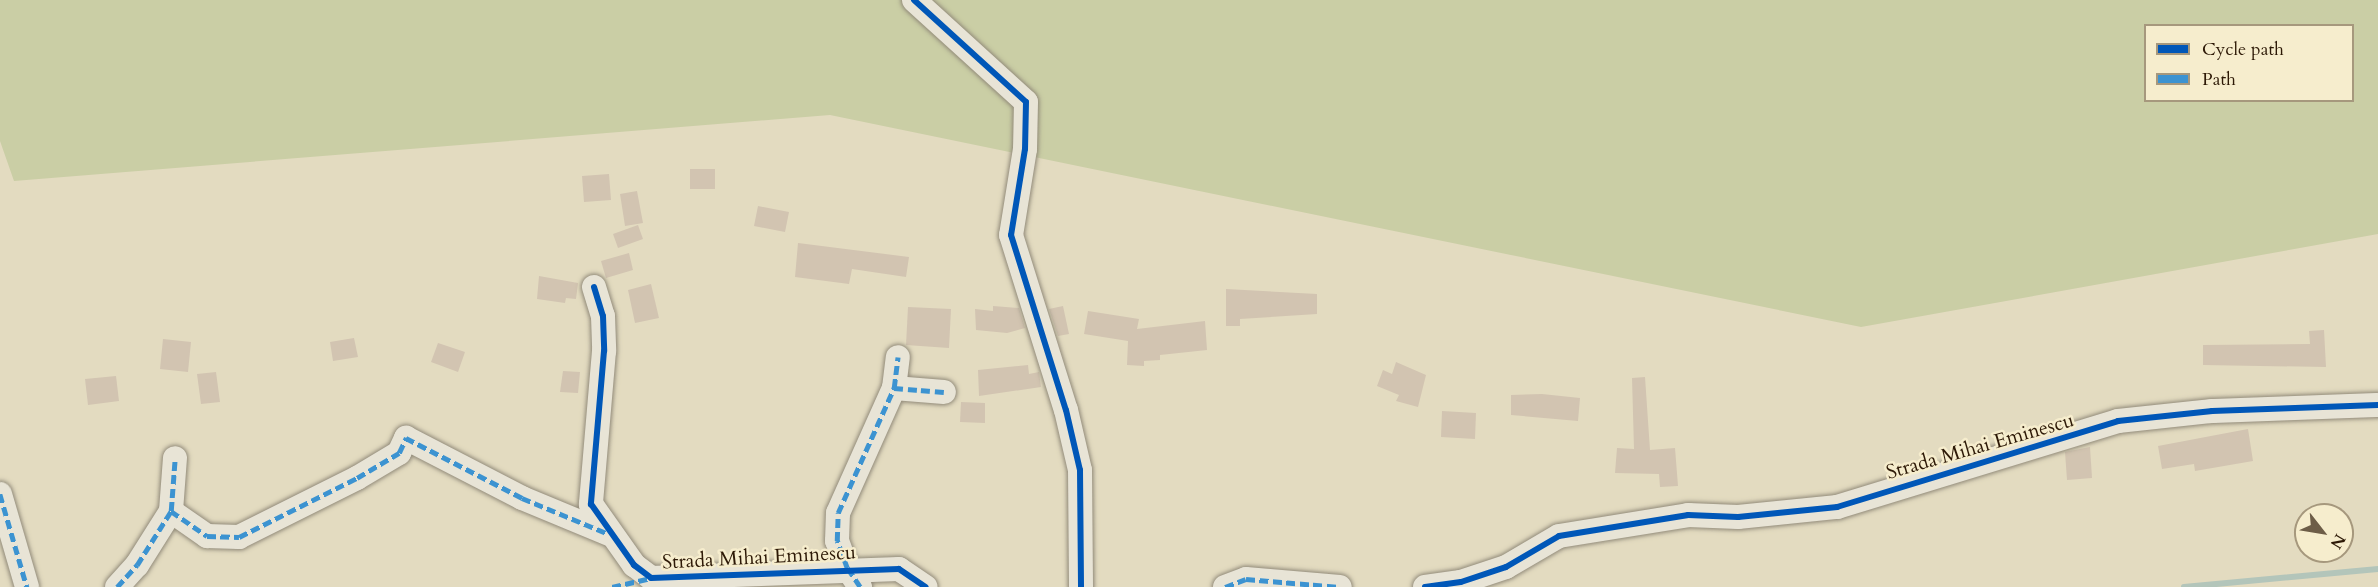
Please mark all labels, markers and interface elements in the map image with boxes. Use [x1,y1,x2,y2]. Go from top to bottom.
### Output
legend [2144,24,2354,102]
text: Cycle path [2202,37,2284,62]
text: Path [2202,67,2236,92]
street label: Strada Mihai Eminescu [1883,408,2077,484]
north arrow [2294,503,2354,563]
text: N [2325,530,2351,553]
street label: Strada Mihai Eminescu [661,540,857,574]

